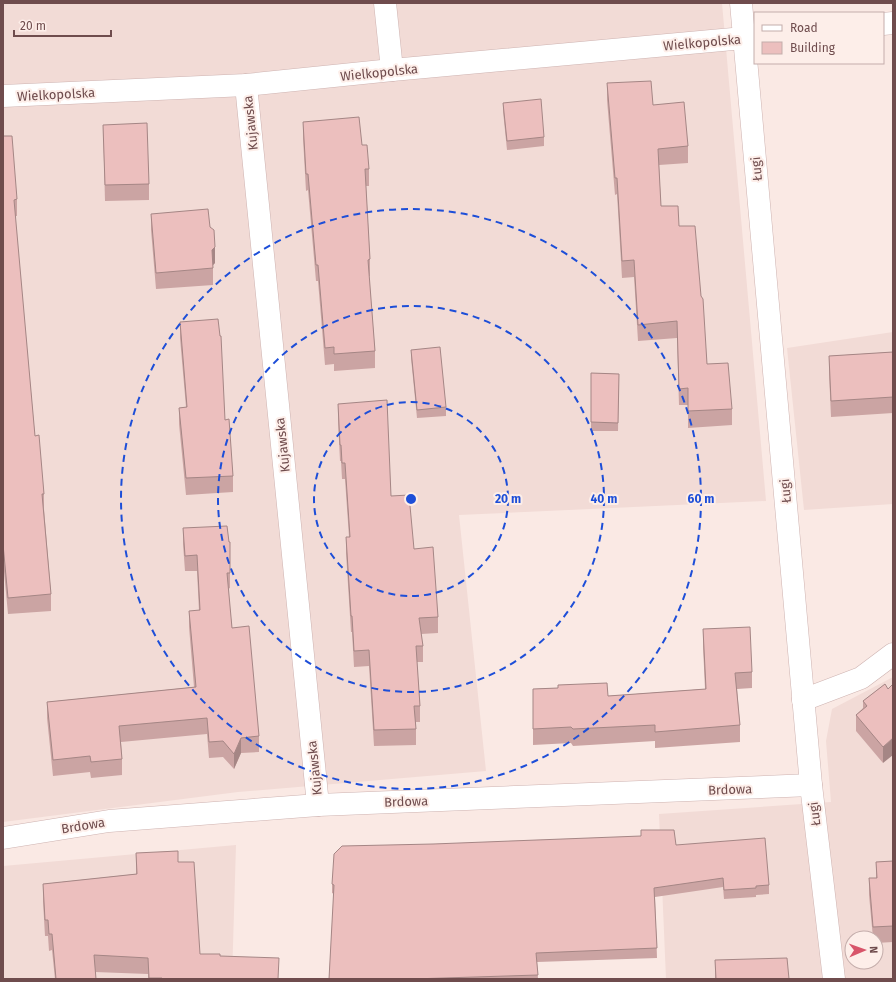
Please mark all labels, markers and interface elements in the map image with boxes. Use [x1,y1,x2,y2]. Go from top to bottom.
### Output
scale bar [14,12,111,38]
legend [754,12,884,64]
text: 20 m [20,19,46,33]
text: Road [790,21,818,35]
street label: Wielkopolska [662,32,742,53]
text: Building [790,41,836,55]
street label: Wielkopolska [339,61,419,84]
street label: Wielkopolska [17,85,95,104]
street label: Kujawska [240,95,261,151]
street label: Ługi [748,156,765,182]
street label: Kujawska [272,417,293,473]
street label: Ługi [777,478,794,504]
centre of rings [404,492,418,506]
text: 20 m [495,492,521,506]
text: 40 m [591,492,617,506]
text: 60 m [688,492,714,506]
street label: Kujawska [304,740,325,796]
street label: Brdowa [708,781,752,798]
street label: Brdowa [384,793,428,810]
street label: Ługi [806,801,823,827]
street label: Brdowa [60,815,106,836]
north arrow [844,930,884,970]
text: N [867,946,880,954]

